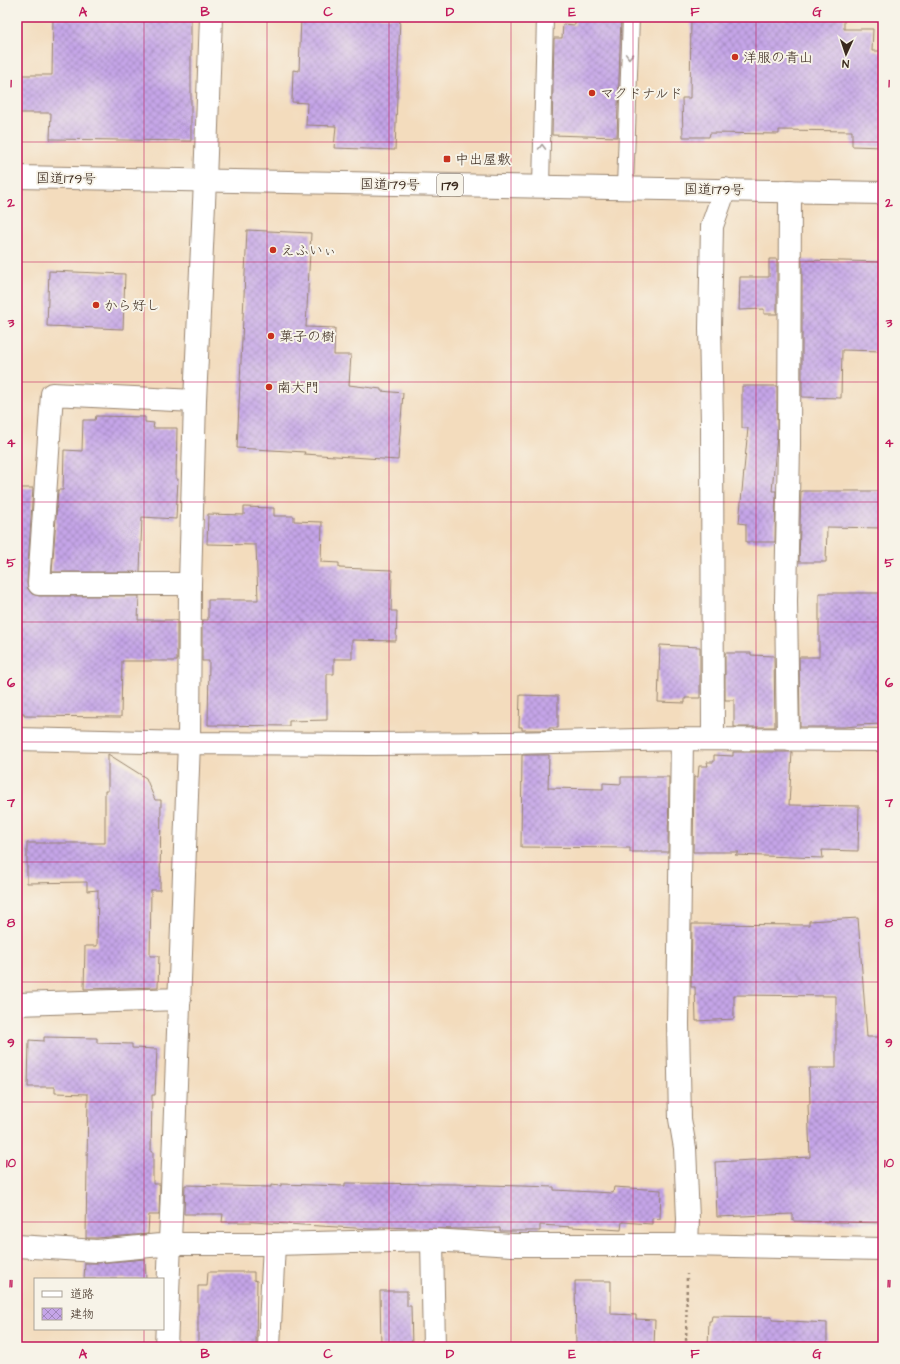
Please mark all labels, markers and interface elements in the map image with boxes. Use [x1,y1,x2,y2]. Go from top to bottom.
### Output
text: A [79,3,88,21]
text: B [200,3,210,21]
text: C [323,3,333,21]
text: D [446,3,455,21]
text: E [568,3,576,21]
text: F [690,3,700,21]
text: G [812,3,822,21]
north arrow [826,34,866,74]
place label: 洋服の青山 [743,48,813,68]
marker: 洋服の青山 [730,52,740,62]
one-way arrow [625,53,634,59]
text: N [842,56,849,71]
text: 1 [10,74,12,92]
text: 1 [888,74,890,92]
place label: マクドナルド [600,84,683,104]
marker: マクドナルド [587,88,597,98]
one-way arrow [538,144,547,150]
place label: 中出屋敷 [455,150,511,170]
marker: 中出屋敷 [442,154,452,164]
street label: 国道179号 [36,168,96,190]
street label: 国道179号 [360,174,420,196]
road number: 179 [437,174,463,196]
street label: 国道179号 [684,179,744,201]
text: 2 [6,194,15,212]
text: 2 [884,194,893,212]
place label: えふいぃ [281,241,337,261]
marker: えふいぃ [268,245,278,255]
place label: から好し [104,296,160,316]
marker: から好し [91,300,101,310]
text: 3 [7,314,15,332]
text: 3 [885,314,893,332]
place label: 菓子の樹 [279,327,335,347]
marker: 菓子の樹 [266,331,276,341]
place label: 南大門 [277,378,319,398]
marker: 南大門 [264,382,274,392]
text: 4 [7,434,16,452]
text: 4 [885,434,894,452]
text: 5 [6,554,16,572]
text: 5 [884,554,894,572]
text: 6 [7,674,16,692]
text: 6 [885,674,894,692]
text: 7 [6,794,16,812]
text: 7 [884,794,894,812]
text: 8 [7,914,16,932]
text: 8 [885,914,894,932]
text: 9 [7,1034,15,1052]
text: 9 [885,1034,893,1052]
text: 10 [6,1154,17,1172]
text: 10 [884,1154,895,1172]
text: 11 [9,1274,13,1292]
text: 11 [887,1274,891,1292]
legend [34,1278,164,1330]
text: 道路 [70,1286,94,1303]
text: 建物 [70,1306,94,1323]
text: A [79,1345,88,1363]
text: B [200,1345,210,1363]
text: C [323,1345,333,1363]
text: D [446,1345,455,1363]
text: E [568,1345,576,1363]
text: F [690,1345,700,1363]
text: G [812,1345,822,1363]

